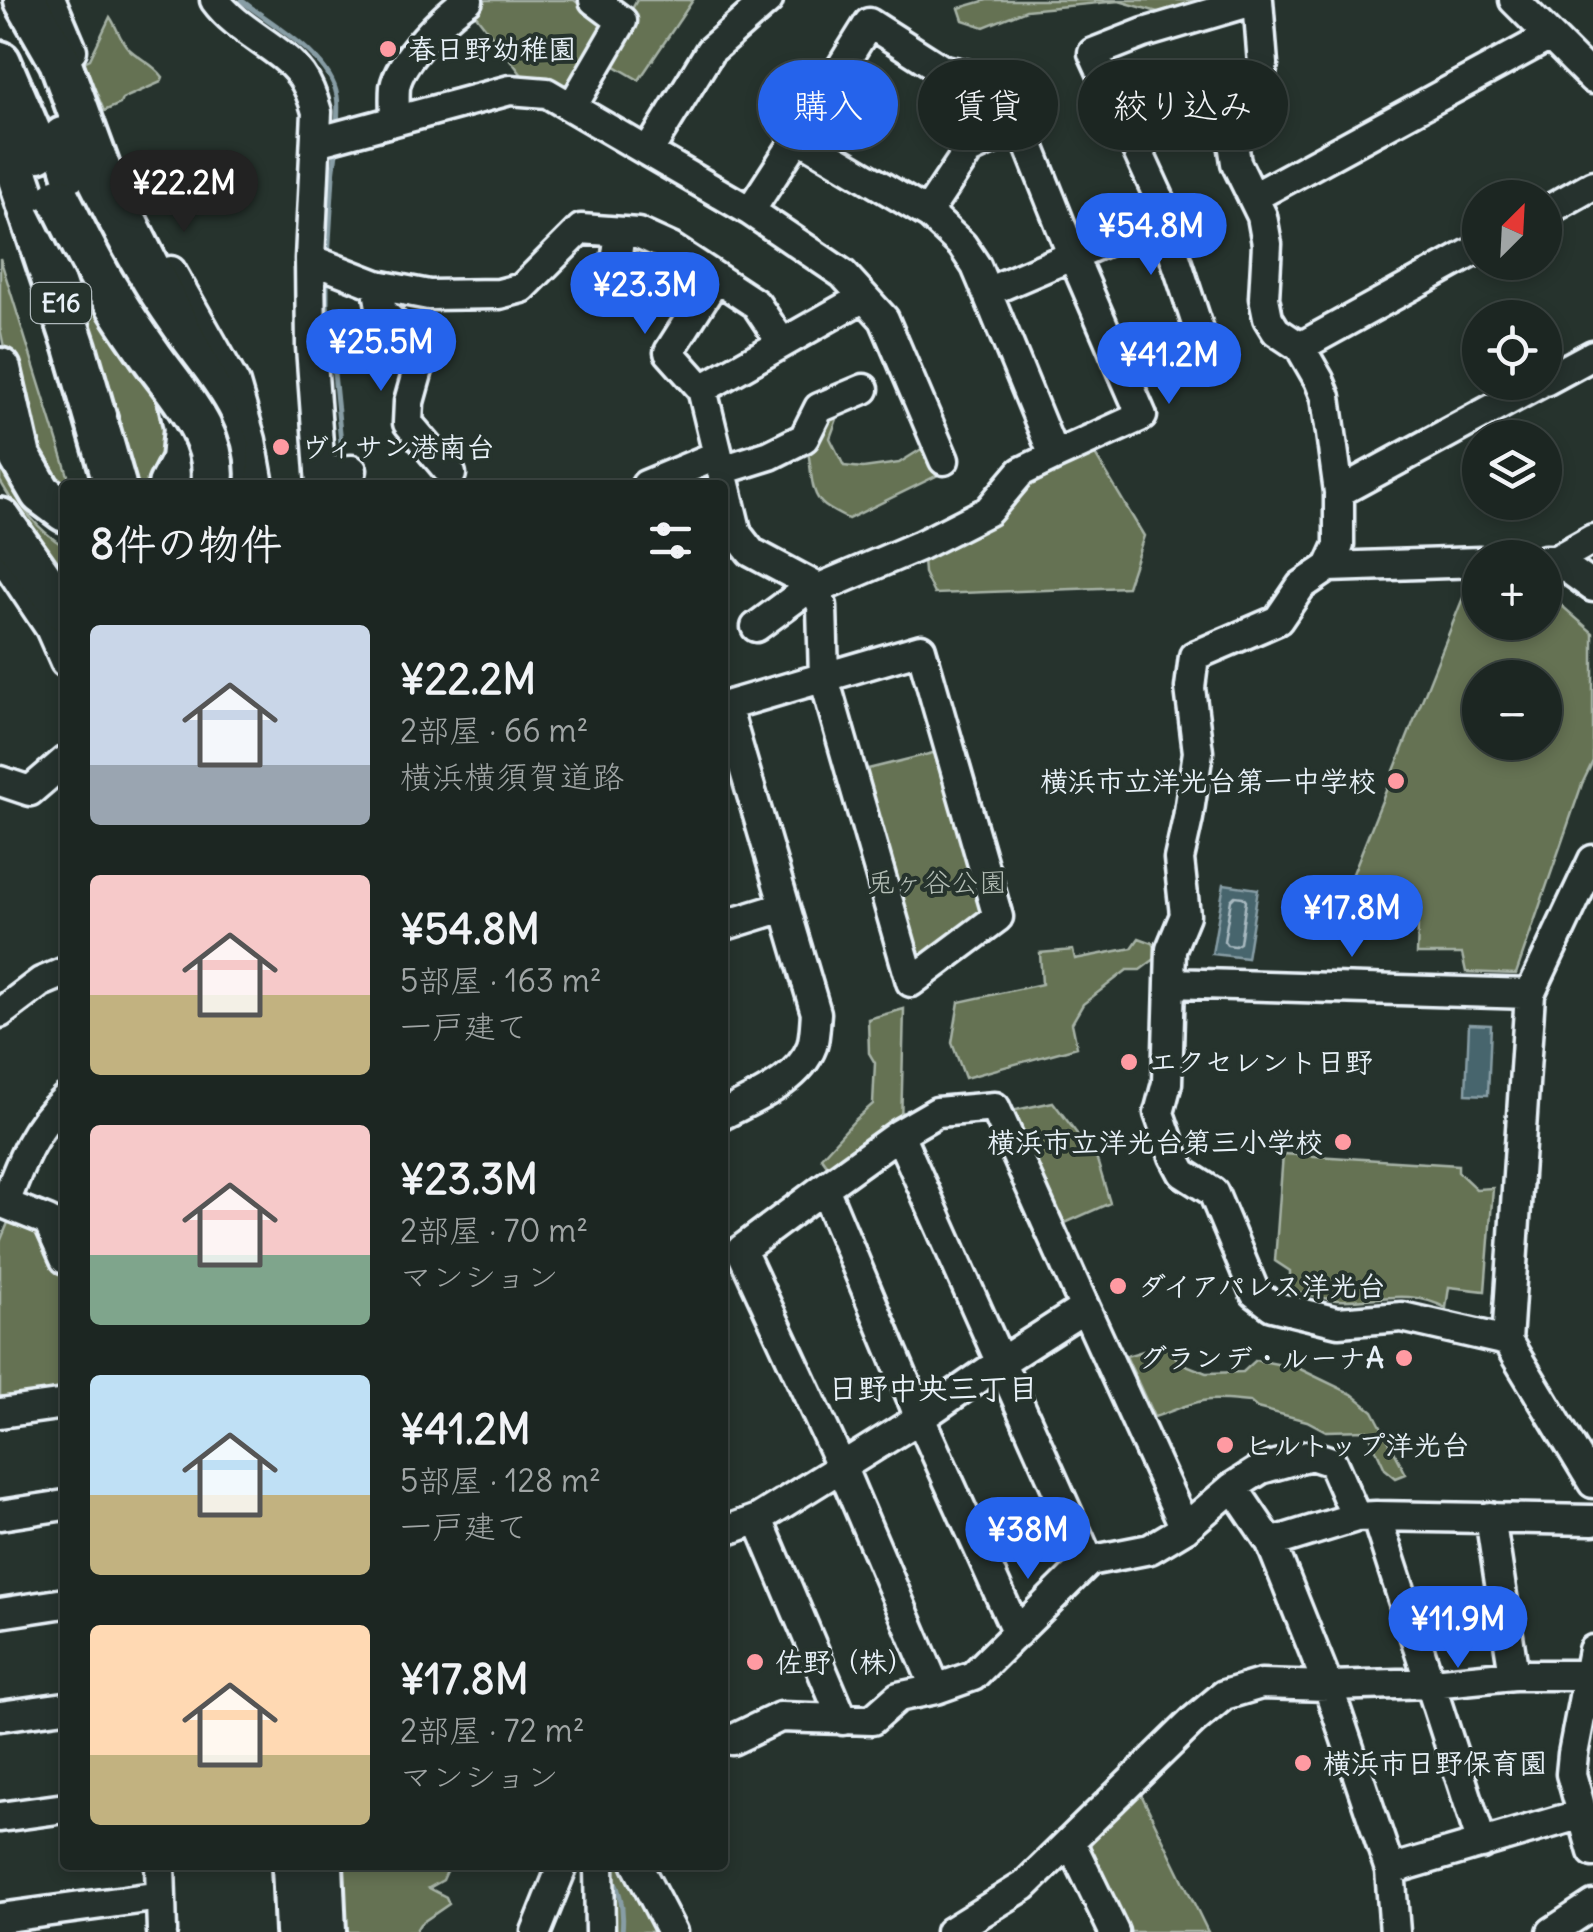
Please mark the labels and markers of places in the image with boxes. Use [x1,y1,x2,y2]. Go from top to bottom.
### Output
place label: 春日野幼稚園 [408,31,576,67]
marker: 春日野幼稚園 [377,38,399,60]
pin: ¥22.2M [103,150,265,235]
pin: ¥54.8M [1070,193,1232,278]
pin: ¥23.3M [564,252,726,337]
pin: ¥25.5M [300,309,462,394]
pin: ¥41.2M [1088,322,1250,407]
place label: ヴィサン港南台 [301,429,494,465]
marker: ヴィサン港南台 [270,436,292,458]
place label: 横浜市立洋光台第一中学校 [1040,763,1376,799]
marker: 横浜市立洋光台第一中学校 [1385,770,1407,792]
pin: ¥17.8M [1271,875,1433,960]
place label: エクセレント日野 [1149,1044,1373,1080]
marker: エクセレント日野 [1118,1051,1140,1073]
place label: 横浜市立洋光台第三小学校 [987,1124,1323,1160]
marker: 横浜市立洋光台第三小学校 [1332,1131,1354,1153]
place label: ダイアパレス洋光台 [1138,1268,1386,1304]
marker: ダイアパレス洋光台 [1107,1275,1129,1297]
place label: グランデ・ルーナA [1139,1340,1384,1376]
marker: グランデ・ルーナA [1393,1347,1415,1369]
place label: ヒルトップ洋光台 [1245,1427,1470,1463]
marker: ヒルトップ洋光台 [1214,1434,1236,1456]
pin: ¥38M [969,1497,1087,1582]
pin: ¥11.9M [1377,1586,1539,1671]
place label: 佐野（株） [775,1644,915,1680]
marker: 佐野（株） [744,1651,766,1673]
place label: 横浜市日野保育園 [1323,1745,1547,1781]
marker: 横浜市日野保育園 [1292,1752,1314,1774]

